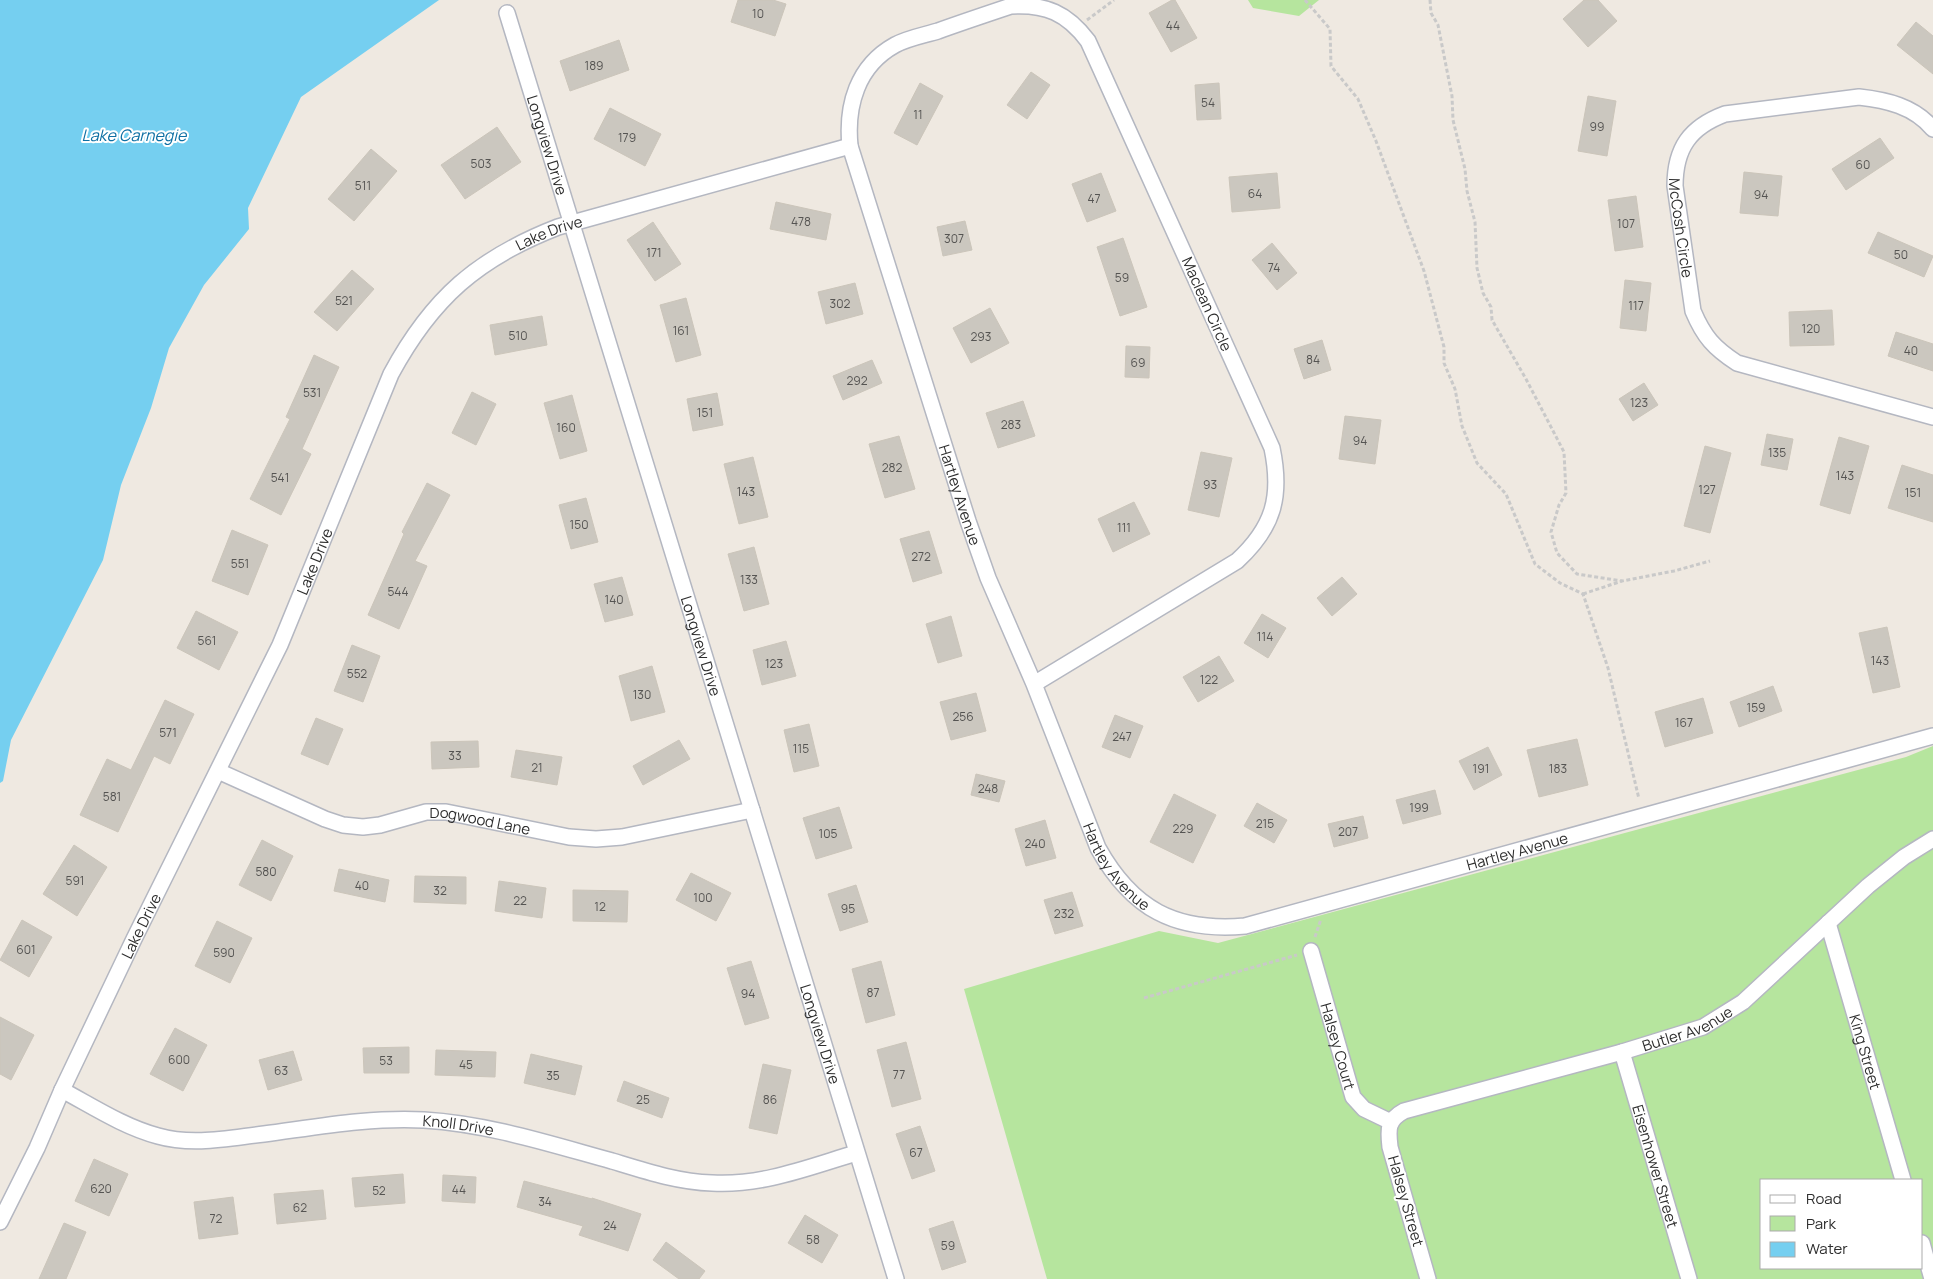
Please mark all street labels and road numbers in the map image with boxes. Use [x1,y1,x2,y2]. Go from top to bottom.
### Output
street label: Longview Drive [522,92,573,198]
street label: McCosh Circle [1664,178,1699,279]
street label: Lake Drive [512,210,585,255]
street label: Maclean Circle [1177,253,1237,355]
street label: Hartley Avenue [934,442,986,548]
street label: Lake Drive [291,525,337,598]
street label: Longview Drive [676,593,727,699]
street label: Dogwood Lane [430,802,533,839]
street label: Hartley Avenue [1079,819,1155,915]
street label: Hartley Avenue [1464,827,1571,875]
street label: Lake Drive [116,889,166,962]
street label: Longview Drive [795,981,846,1087]
street label: Halsey Court [1316,1000,1361,1092]
street label: Butler Avenue [1639,1001,1737,1056]
street label: King Street [1845,1012,1886,1092]
street label: Eisenhower Street [1628,1102,1684,1230]
street label: Knoll Drive [422,1109,496,1140]
street label: Halsey Street [1383,1153,1429,1249]

